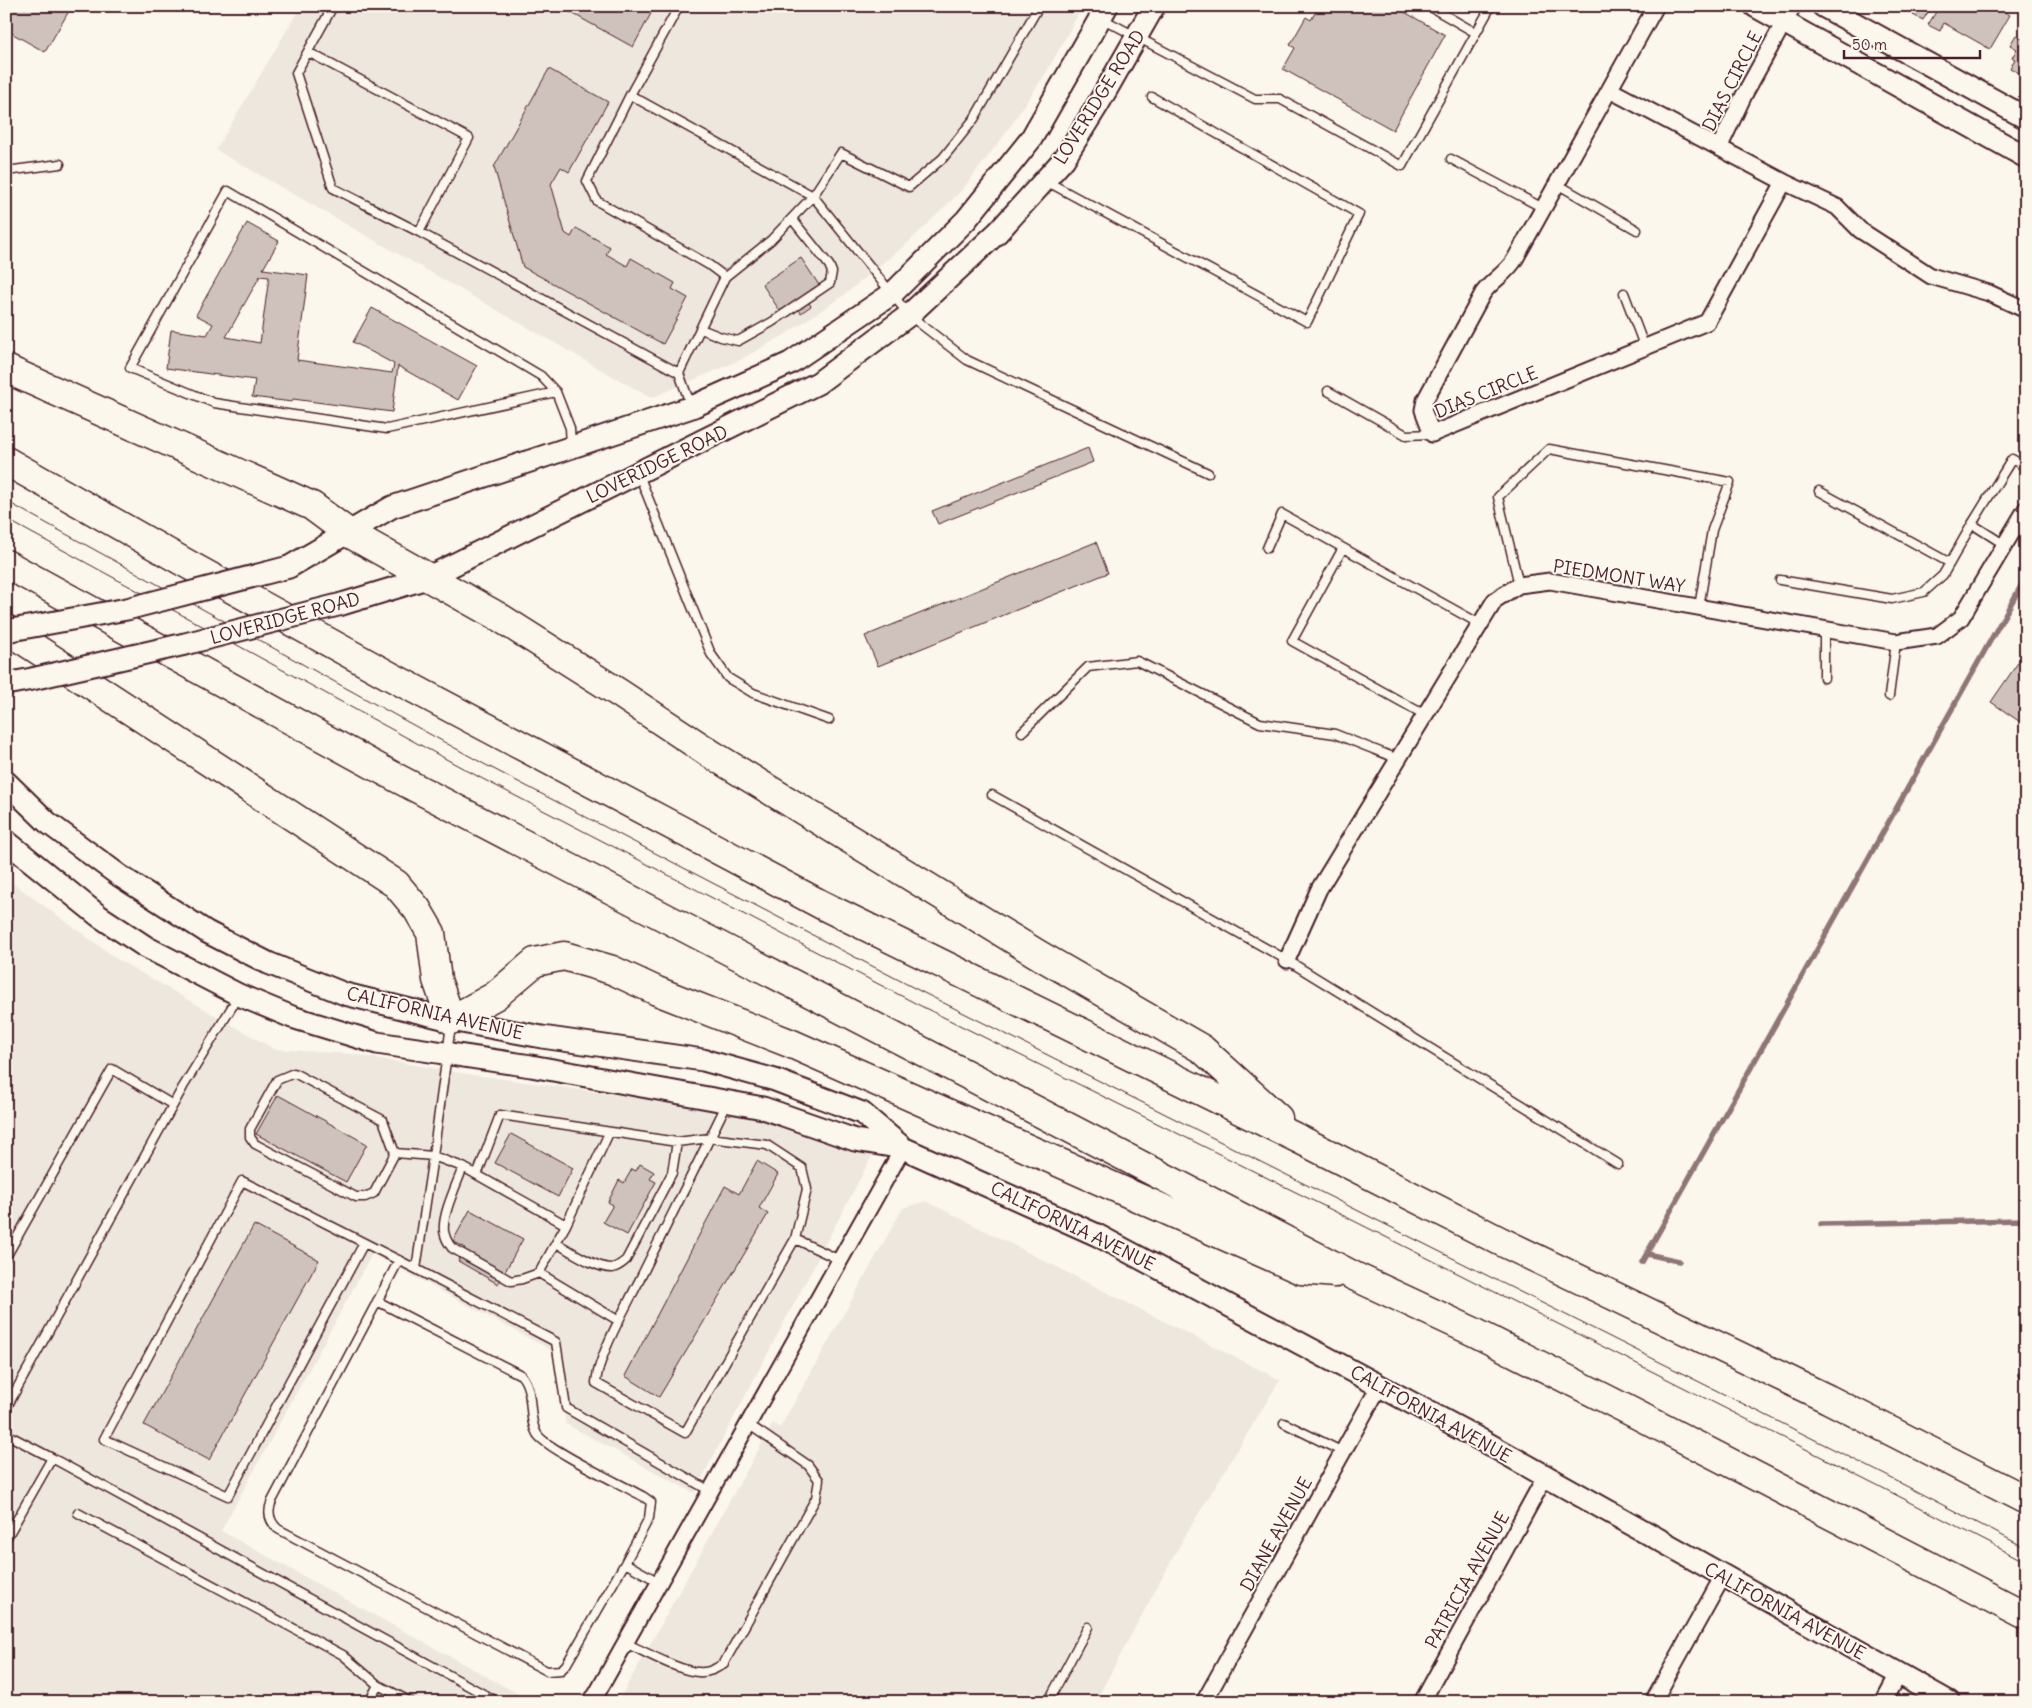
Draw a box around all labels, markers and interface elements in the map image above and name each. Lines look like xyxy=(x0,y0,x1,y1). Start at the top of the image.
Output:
street label: LOVERIDGE ROAD xyxy=(1048,25,1150,169)
street label: DIAS CIRCLE xyxy=(1697,27,1767,135)
scale bar xyxy=(1844,28,1981,60)
text: 50 m xyxy=(1852,35,1887,54)
street label: DIAS CIRCLE xyxy=(1431,361,1541,423)
street label: LOVERIDGE ROAD xyxy=(583,420,731,508)
street label: PIEDMONT WAY xyxy=(1551,554,1687,598)
street label: LOVERIDGE ROAD xyxy=(208,587,362,649)
street label: CALIFORNIA AVENUE xyxy=(344,981,526,1045)
street label: CALIFORNIA AVENUE xyxy=(987,1176,1159,1276)
street label: CALIFORNIA AVENUE xyxy=(1346,1360,1516,1468)
street label: DIANE AVENUE xyxy=(1235,1473,1317,1595)
street label: PATRICIA AVENUE xyxy=(1420,1507,1514,1653)
street label: CALIFORNIA AVENUE xyxy=(1700,1557,1870,1665)

